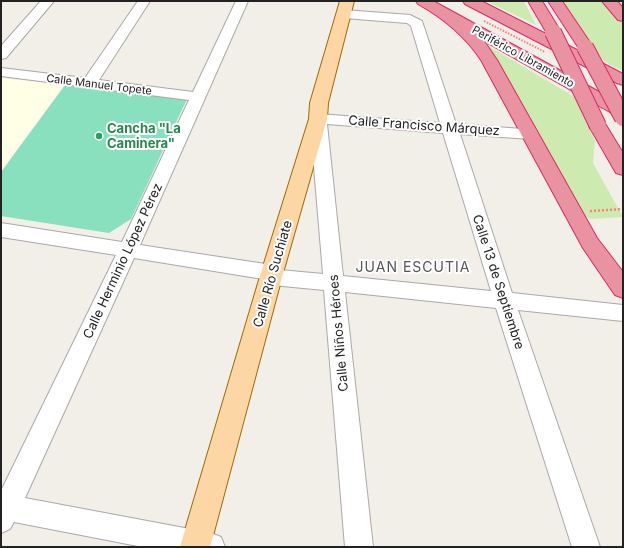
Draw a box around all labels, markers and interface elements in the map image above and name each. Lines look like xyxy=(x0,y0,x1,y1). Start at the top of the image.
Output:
street label: Periférico Libramiento xyxy=(470,23,576,91)
street label: Calle Manuel Topete xyxy=(45,72,153,98)
street label: Calle Francisco Márquez xyxy=(348,113,500,139)
place label: Cancha "La Caminera" xyxy=(107,121,181,152)
marker: Cancha "La Caminera" xyxy=(94,131,104,141)
street label: Calle Herminio López Pérez xyxy=(80,181,166,341)
street label: Calle 13 de Septiembre xyxy=(469,213,527,351)
street label: Calle Río Suchiate xyxy=(250,219,296,329)
district label: JUAN ESCUTIA xyxy=(356,260,470,276)
street label: Calle Niños Héroes xyxy=(326,274,352,392)

